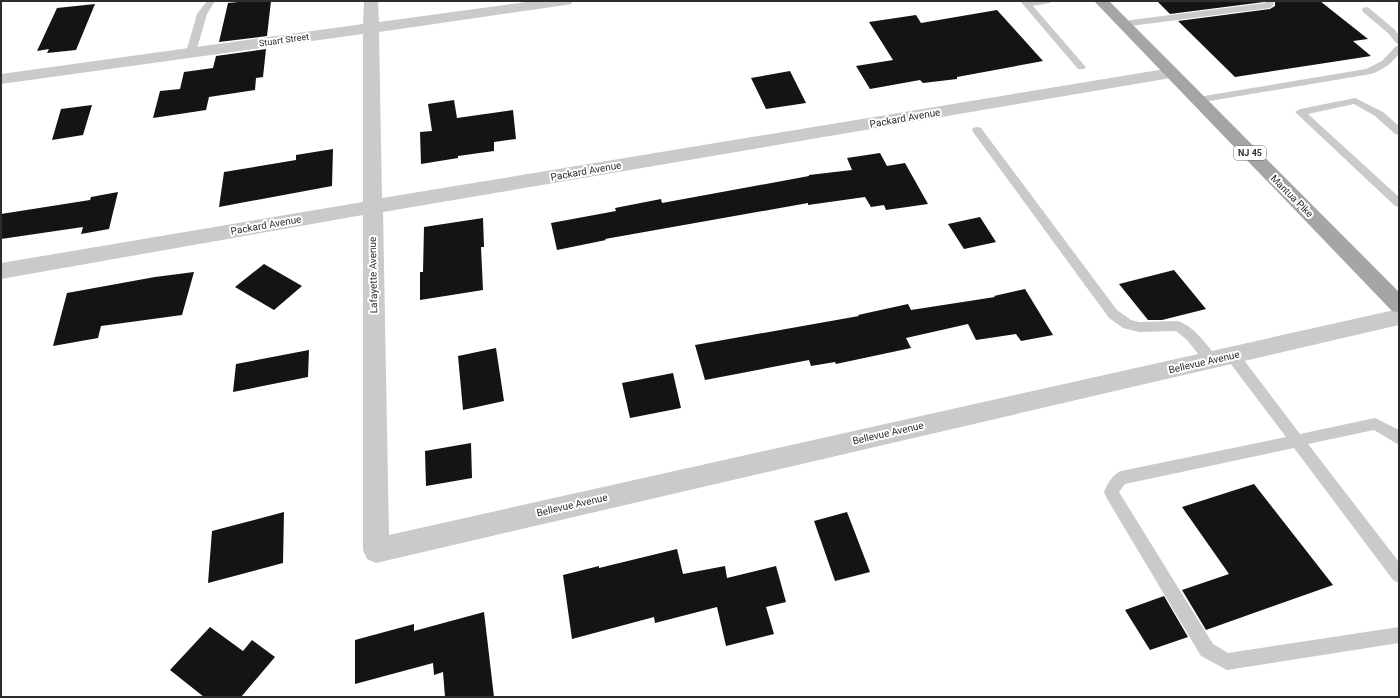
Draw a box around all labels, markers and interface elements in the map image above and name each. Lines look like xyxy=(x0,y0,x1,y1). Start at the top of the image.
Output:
street label: Stuart Street xyxy=(258,32,310,48)
street label: Packard Avenue xyxy=(869,106,941,130)
road number: NJ 45 xyxy=(1234,146,1266,160)
street label: Packard Avenue xyxy=(550,159,622,183)
street label: Mantua Pike xyxy=(1269,173,1315,219)
street label: Packard Avenue xyxy=(230,213,302,237)
street label: Lafayette Avenue xyxy=(367,237,379,313)
street label: Bellevue Avenue xyxy=(1167,348,1241,376)
street label: Bellevue Avenue xyxy=(851,419,925,447)
street label: Bellevue Avenue xyxy=(535,491,609,519)

